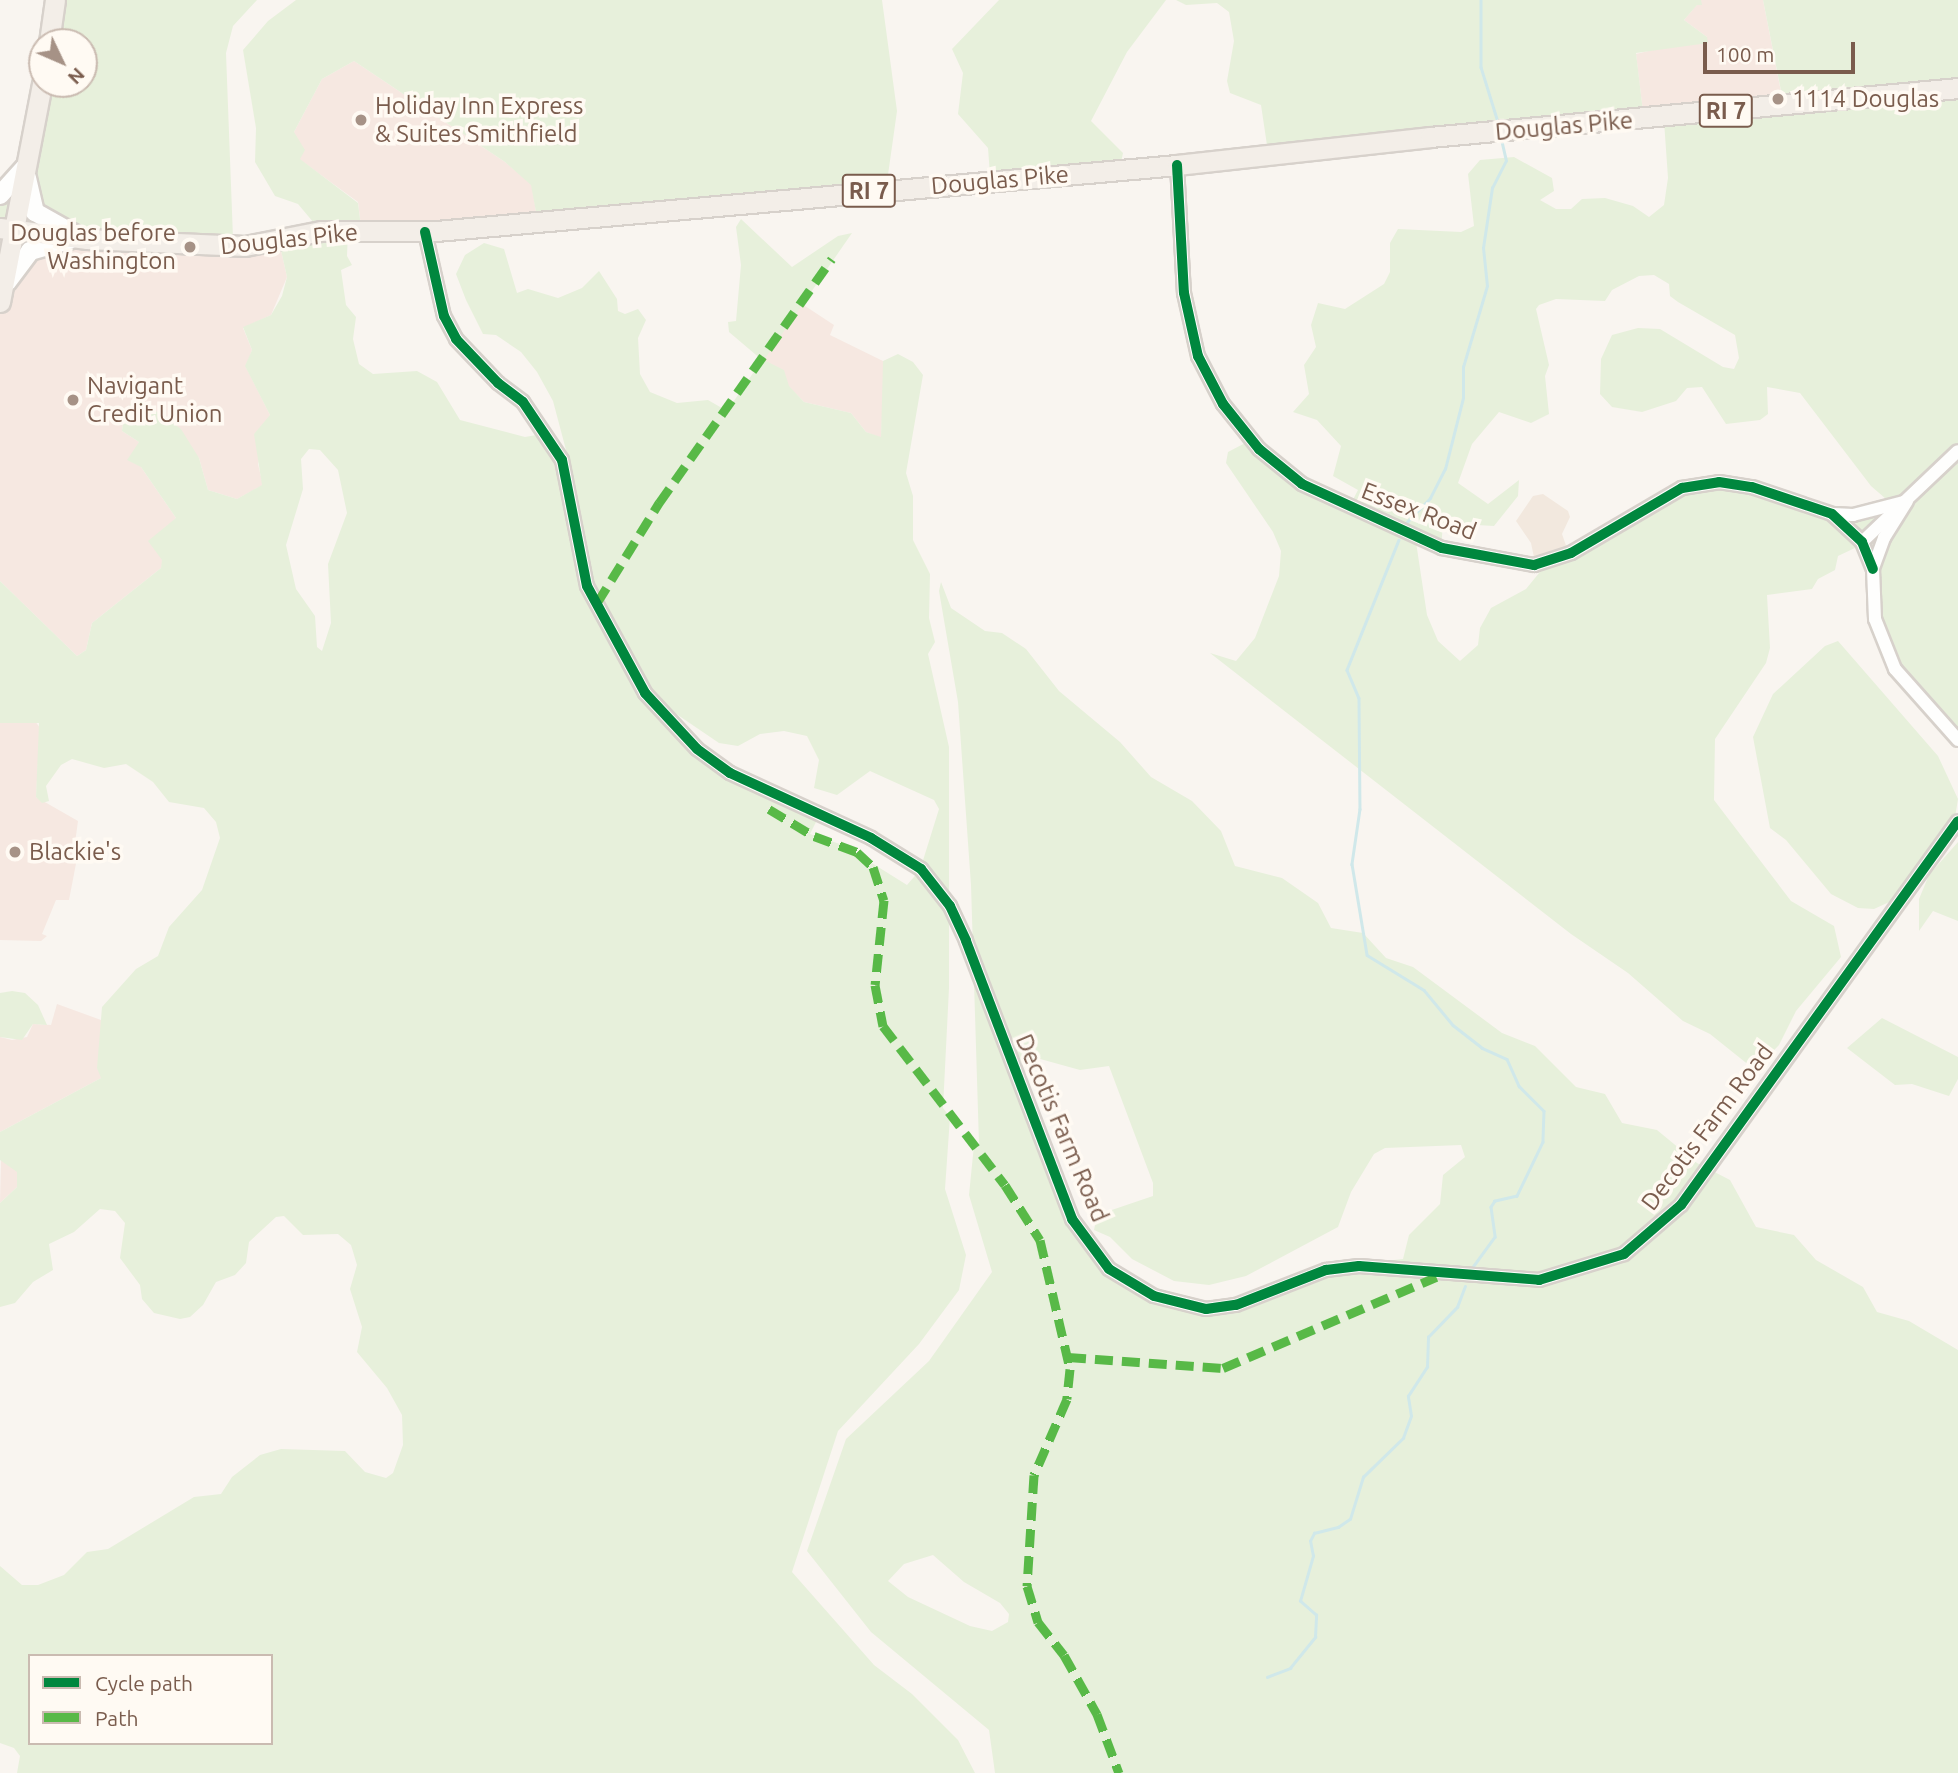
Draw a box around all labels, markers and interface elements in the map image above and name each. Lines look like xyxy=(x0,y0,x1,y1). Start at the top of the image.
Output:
north arrow xyxy=(28,28,98,98)
scale bar xyxy=(1706,28,1858,72)
text: 100 m xyxy=(1716,42,1774,66)
text: N xyxy=(64,63,90,89)
place label: 1114 Douglas xyxy=(1792,85,1939,113)
marker: 1114 Douglas xyxy=(1770,91,1786,107)
place label: Holiday Inn Express & Suites Smithfield xyxy=(375,92,583,148)
road number: RI 7 xyxy=(1698,92,1754,130)
street label: Douglas Pike xyxy=(1494,106,1634,146)
marker: Holiday Inn Express & Suites Smithfield xyxy=(353,112,369,128)
street label: Douglas Pike xyxy=(930,160,1070,200)
road number: RI 7 xyxy=(841,172,897,210)
street label: Douglas Pike xyxy=(219,217,359,261)
place label: Douglas before Washington xyxy=(10,219,176,275)
marker: Douglas before Washington xyxy=(182,239,198,255)
place label: Navigant Credit Union xyxy=(87,372,223,428)
marker: Navigant Credit Union xyxy=(65,392,81,408)
street label: Essex Road xyxy=(1358,476,1480,546)
place label: Blackie's xyxy=(29,838,121,866)
marker: Blackie's xyxy=(7,844,23,860)
street label: Decotis Farm Road xyxy=(1009,1030,1115,1226)
street label: Decotis Farm Road xyxy=(1635,1038,1779,1216)
legend xyxy=(28,1654,273,1745)
text: Cycle path xyxy=(95,1671,193,1695)
text: Path xyxy=(95,1706,138,1730)

